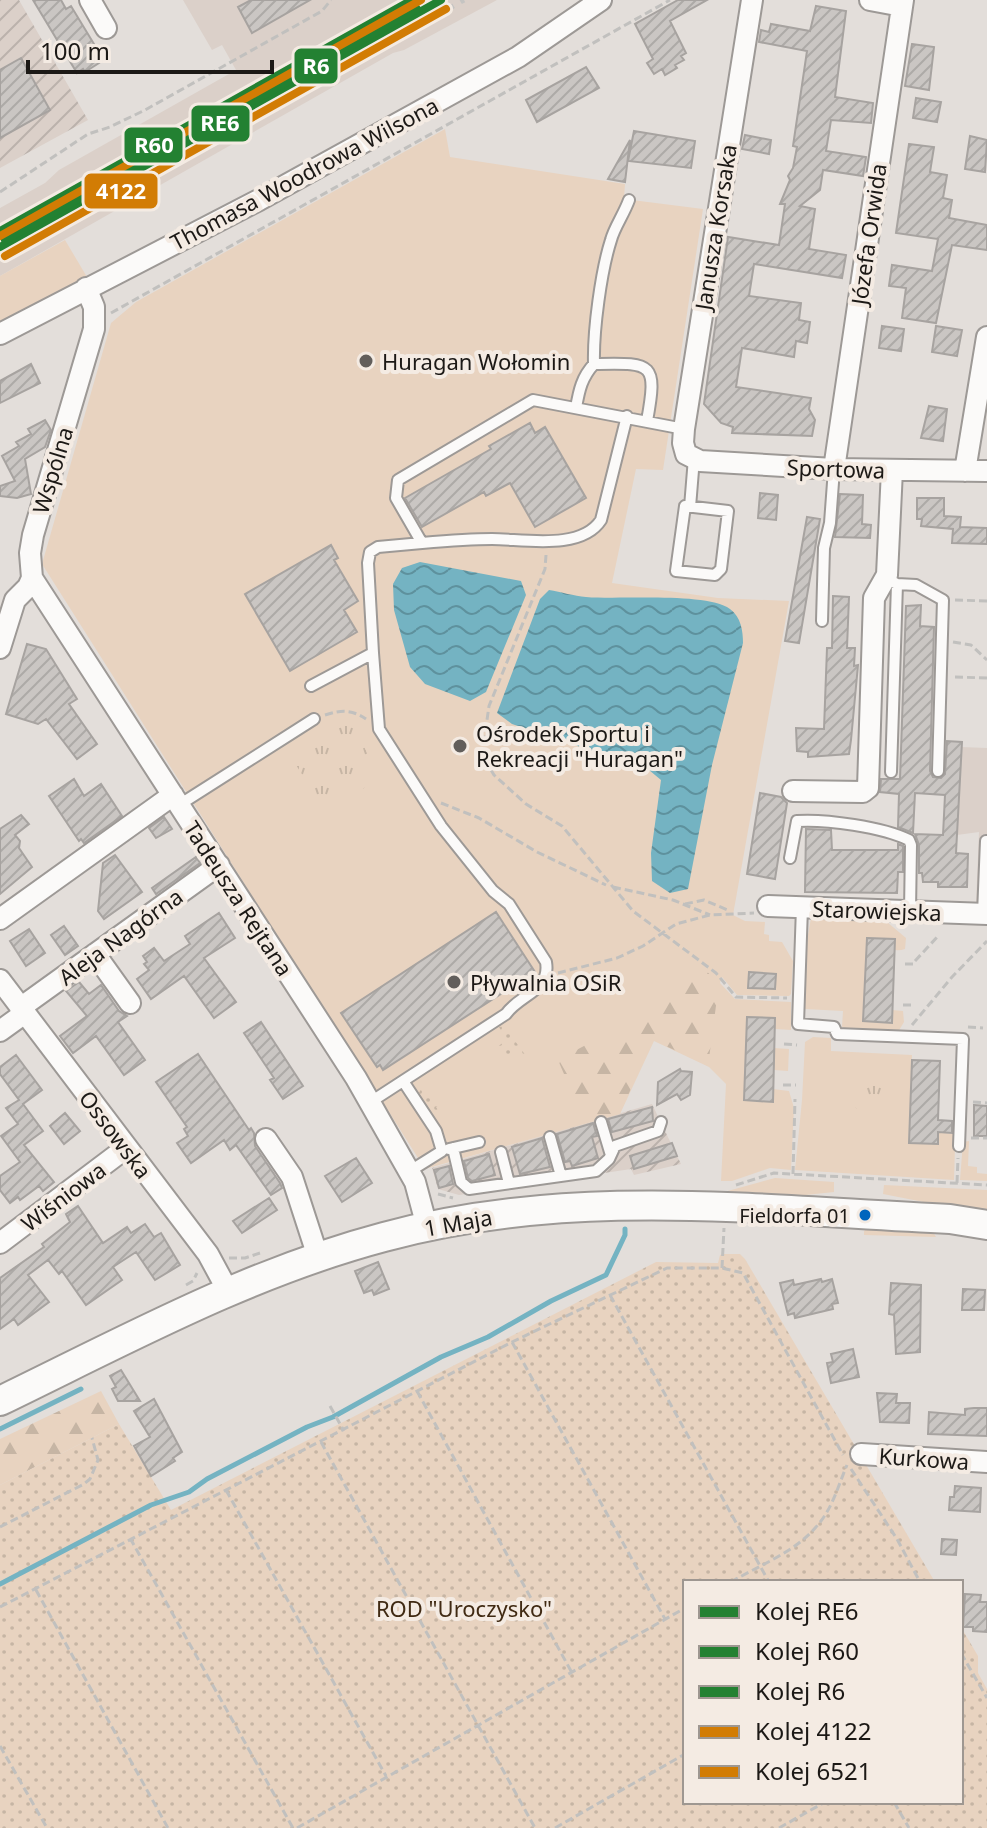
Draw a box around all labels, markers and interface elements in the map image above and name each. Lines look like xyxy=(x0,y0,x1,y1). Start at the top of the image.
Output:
scale bar xyxy=(28,24,272,74)
text: 100 m xyxy=(40,34,110,67)
line badge: R6 xyxy=(293,47,339,85)
text: R6 xyxy=(302,50,330,80)
street label: Thomasa Woodrowa Wilsona xyxy=(165,90,443,256)
line badge: RE6 xyxy=(190,104,251,143)
text: RE6 xyxy=(200,107,240,137)
line badge: R60 xyxy=(123,126,184,164)
text: R60 xyxy=(134,129,174,159)
street label: Janusza Korsaka xyxy=(687,142,743,314)
street label: Józefa Orwida xyxy=(843,161,893,309)
line badge: 4122 xyxy=(83,172,159,210)
text: 4122 xyxy=(96,175,146,205)
place label: Huragan Wołomin xyxy=(382,346,570,376)
marker: Huragan Wołomin xyxy=(357,352,375,370)
street label: Wspólna xyxy=(25,423,79,517)
street label: Sportowa xyxy=(786,451,886,485)
place label: Ośrodek Sportu i Rekreacji "Huragan" xyxy=(476,718,683,773)
marker: Ośrodek Sportu i Rekreacji "Huragan" xyxy=(451,737,469,755)
street label: Tadeusza Rejtana xyxy=(178,815,300,981)
street label: Aleja Nagórna xyxy=(52,881,188,991)
street label: Starowiejska xyxy=(812,893,942,927)
place label: Pływalnia OSiR xyxy=(470,967,622,997)
marker: Pływalnia OSiR xyxy=(445,973,463,991)
street label: Ossowska xyxy=(73,1084,159,1184)
street label: Wiśniowa xyxy=(15,1154,111,1238)
street label: 1 Maja xyxy=(422,1201,494,1243)
place label: Fieldorfa 01 xyxy=(739,1202,850,1229)
marker: Fieldorfa 01 xyxy=(857,1207,873,1223)
street label: Kurkowa xyxy=(878,1440,970,1476)
legend xyxy=(683,1580,963,1804)
park label: ROD "Uroczysko" xyxy=(376,1593,552,1623)
text: Kolej RE6 xyxy=(755,1594,859,1627)
text: Kolej R60 xyxy=(755,1634,859,1667)
text: Kolej R6 xyxy=(755,1674,845,1707)
text: Kolej 4122 xyxy=(755,1714,871,1747)
text: Kolej 6521 xyxy=(755,1754,871,1787)

